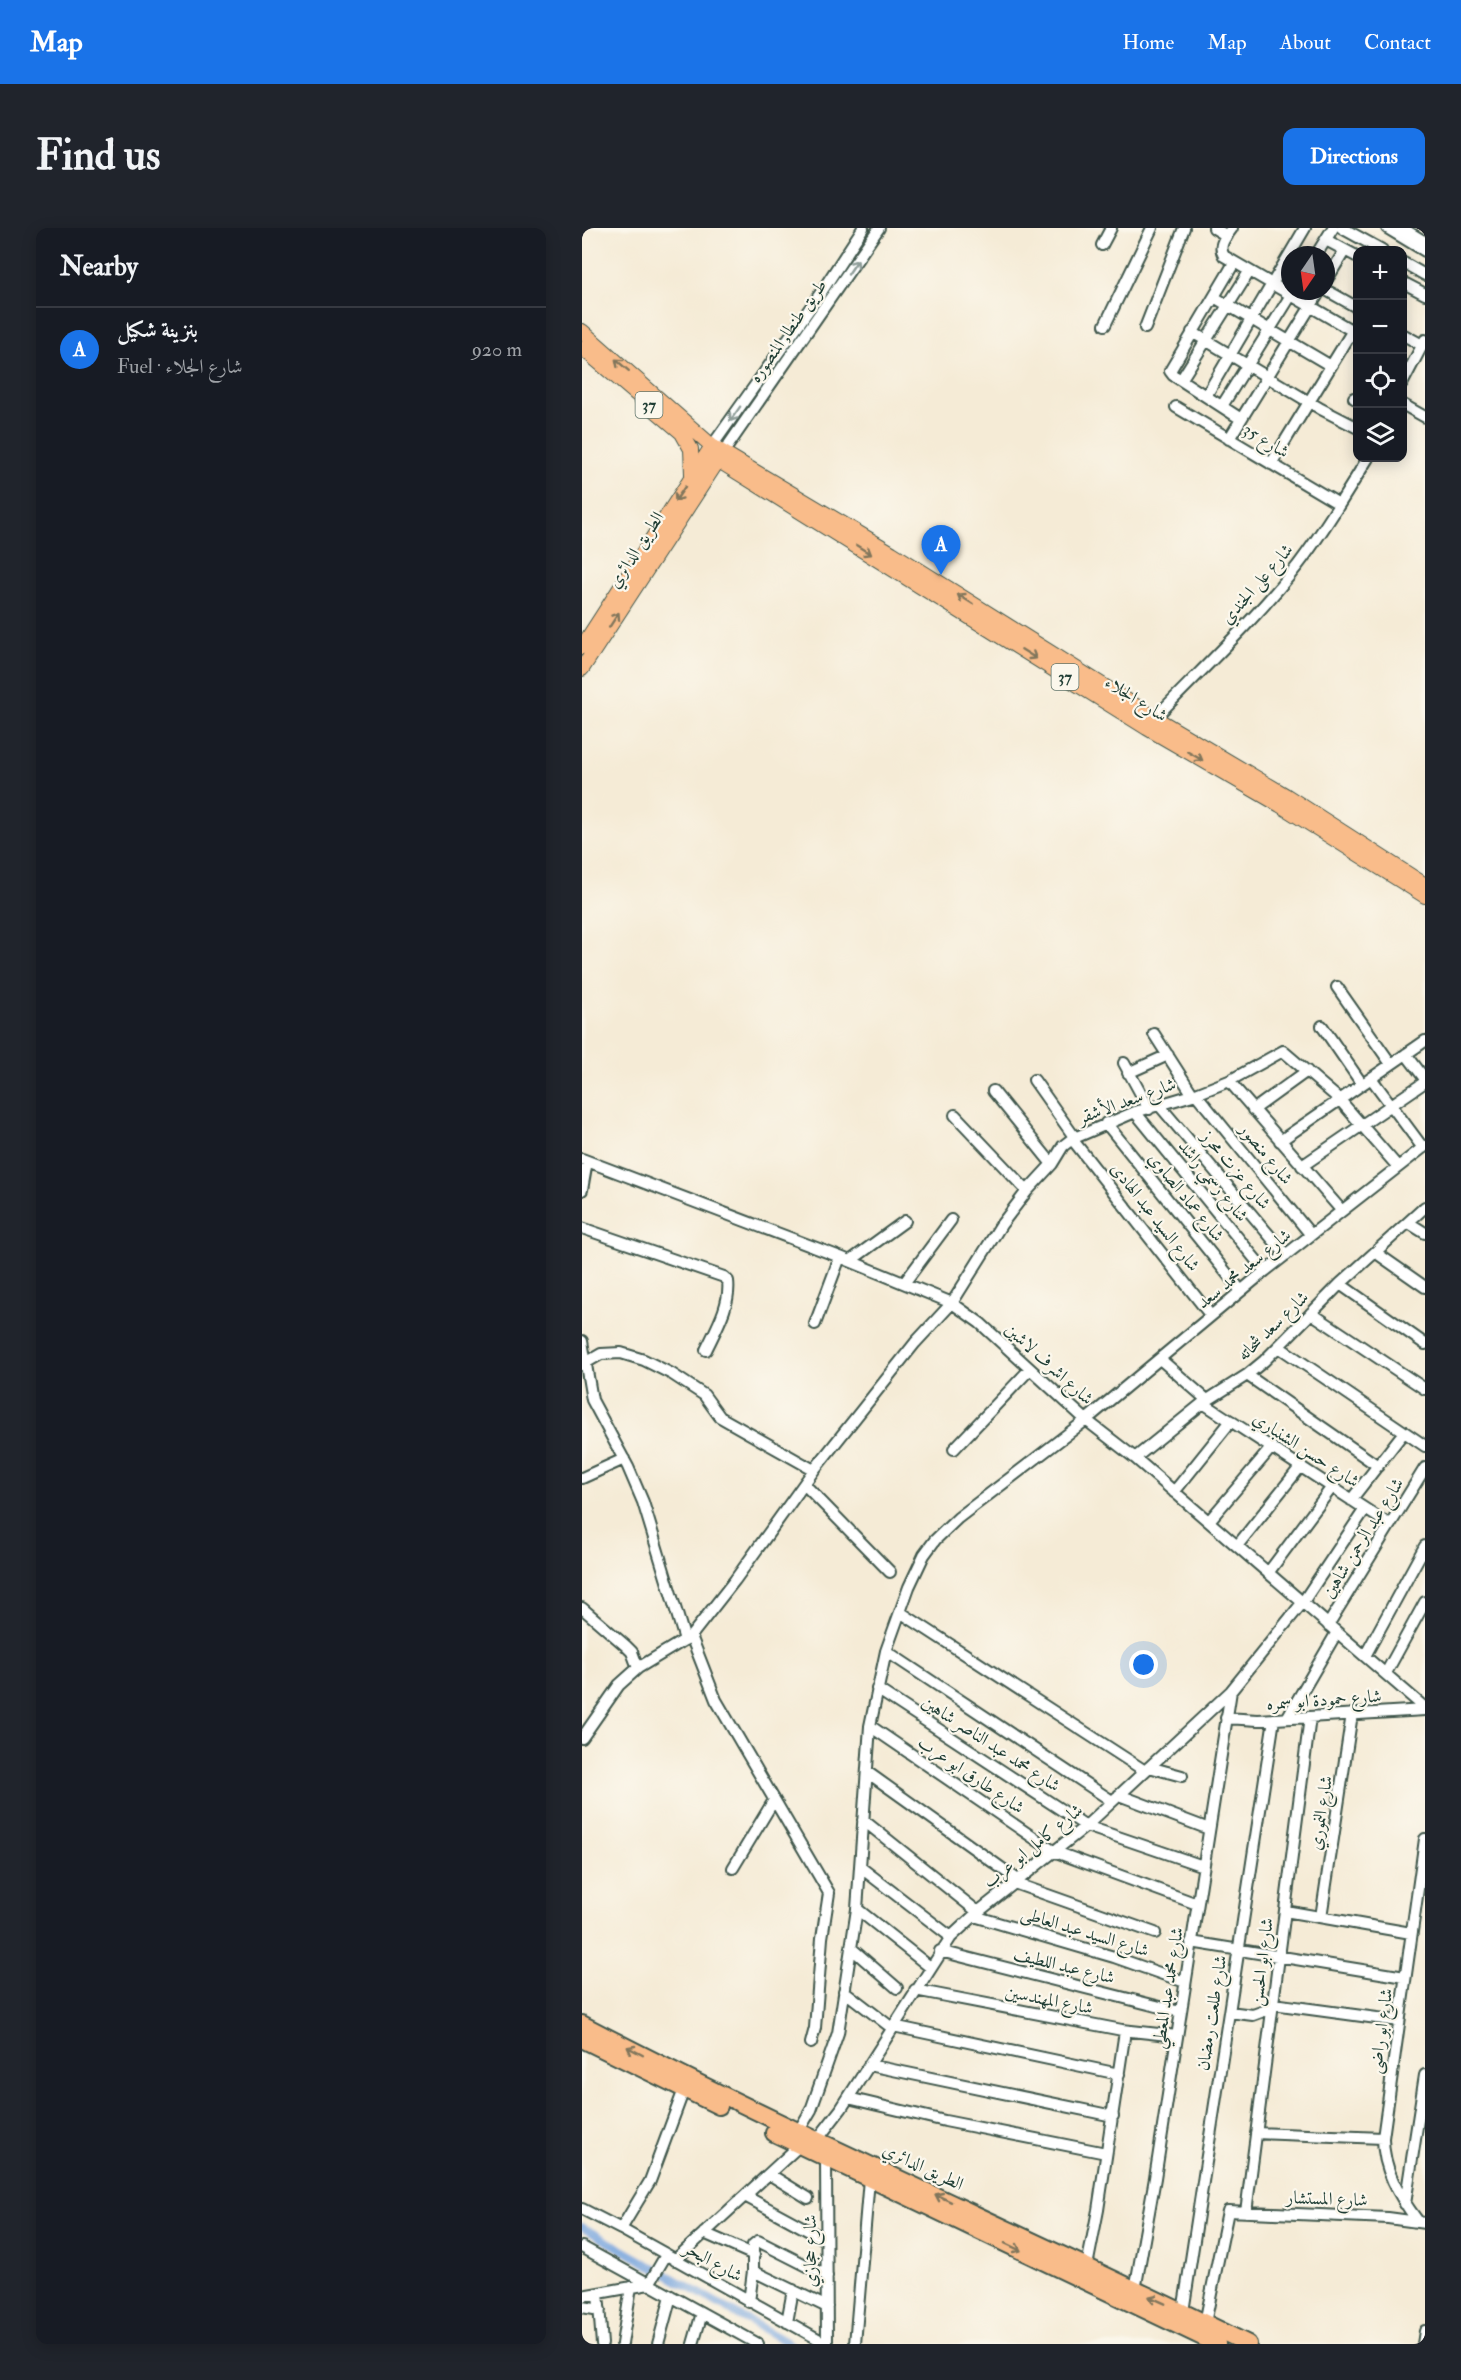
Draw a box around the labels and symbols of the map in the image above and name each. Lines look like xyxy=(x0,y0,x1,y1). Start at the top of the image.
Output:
north arrow xyxy=(1281,246,1335,300)
one-way arrow xyxy=(847,259,859,275)
street label: طريق طنطا, المنصوره xyxy=(744,275,832,387)
one-way arrow xyxy=(615,358,630,372)
road number: 37 xyxy=(636,392,662,418)
one-way arrow xyxy=(729,406,741,422)
street label: شارع 35 xyxy=(1237,418,1293,466)
one-way arrow xyxy=(673,485,685,502)
street label: الطريق الدائري xyxy=(603,507,672,594)
pin: A xyxy=(922,526,960,575)
street label: شارع على الجندي xyxy=(1216,539,1301,631)
one-way arrow xyxy=(855,545,872,557)
one-way arrow xyxy=(957,593,974,605)
one-way arrow xyxy=(608,612,620,629)
one-way arrow xyxy=(1020,648,1037,660)
road number: 37 xyxy=(1052,664,1078,690)
street label: شارع الجلاء xyxy=(1099,671,1172,730)
one-way arrow xyxy=(1186,750,1203,762)
street label: شارع سعد الأشقر xyxy=(1072,1071,1180,1133)
street label: شارع منصور xyxy=(1231,1117,1298,1191)
street label: شارع عزت محرز xyxy=(1192,1124,1276,1216)
street label: شارع رسمي راشد xyxy=(1169,1135,1253,1230)
street label: شارع عماد الصاوي xyxy=(1140,1147,1229,1248)
street label: شارع السيد عبد الهادى xyxy=(1103,1158,1205,1278)
street label: شارع سعد محمد سعد xyxy=(1192,1224,1298,1316)
street label: شارع سعد شحاته xyxy=(1232,1286,1316,1368)
street label: شارع اشرف لاشين xyxy=(998,1318,1098,1412)
street label: شارع حسن الشنباري xyxy=(1247,1407,1364,1496)
street label: شارع عبد الرحمن شاهين xyxy=(1317,1474,1412,1604)
your location xyxy=(1129,1650,1158,1679)
street label: شارع حمودة ابو سمره xyxy=(1266,1684,1383,1718)
street label: شارع محمد عبد الناصر شاهين xyxy=(916,1691,1065,1800)
street label: شارع طارق ابو عرب xyxy=(912,1731,1029,1822)
street label: شارع النموري xyxy=(1304,1774,1341,1852)
street label: شارع كامل ابو عرب xyxy=(978,1799,1090,1896)
street label: شارع السيد عبد العاطى xyxy=(1017,1902,1152,1965)
street label: شارع ابو الحسن xyxy=(1245,1916,1282,2008)
street label: شارع محمد عبد المعطي xyxy=(1147,1925,1194,2051)
street label: شارع عبد اللطيف xyxy=(1010,1942,1117,1993)
street label: شارع طلعت رمضان xyxy=(1192,1954,1235,2073)
street label: شارع المهندسين xyxy=(1002,1980,1095,2023)
street label: شارع ابو راضى xyxy=(1364,1987,1401,2076)
one-way arrow xyxy=(626,2045,644,2057)
street label: الطريق الدائري xyxy=(877,2138,967,2199)
street label: شارع المستشار xyxy=(1284,2186,1368,2215)
one-way arrow xyxy=(935,2192,953,2204)
street label: شارع حجازي xyxy=(799,2215,825,2287)
street label: شارع البحر xyxy=(676,2236,746,2290)
one-way arrow xyxy=(1003,2241,1021,2253)
one-way arrow xyxy=(1149,2294,1167,2306)

